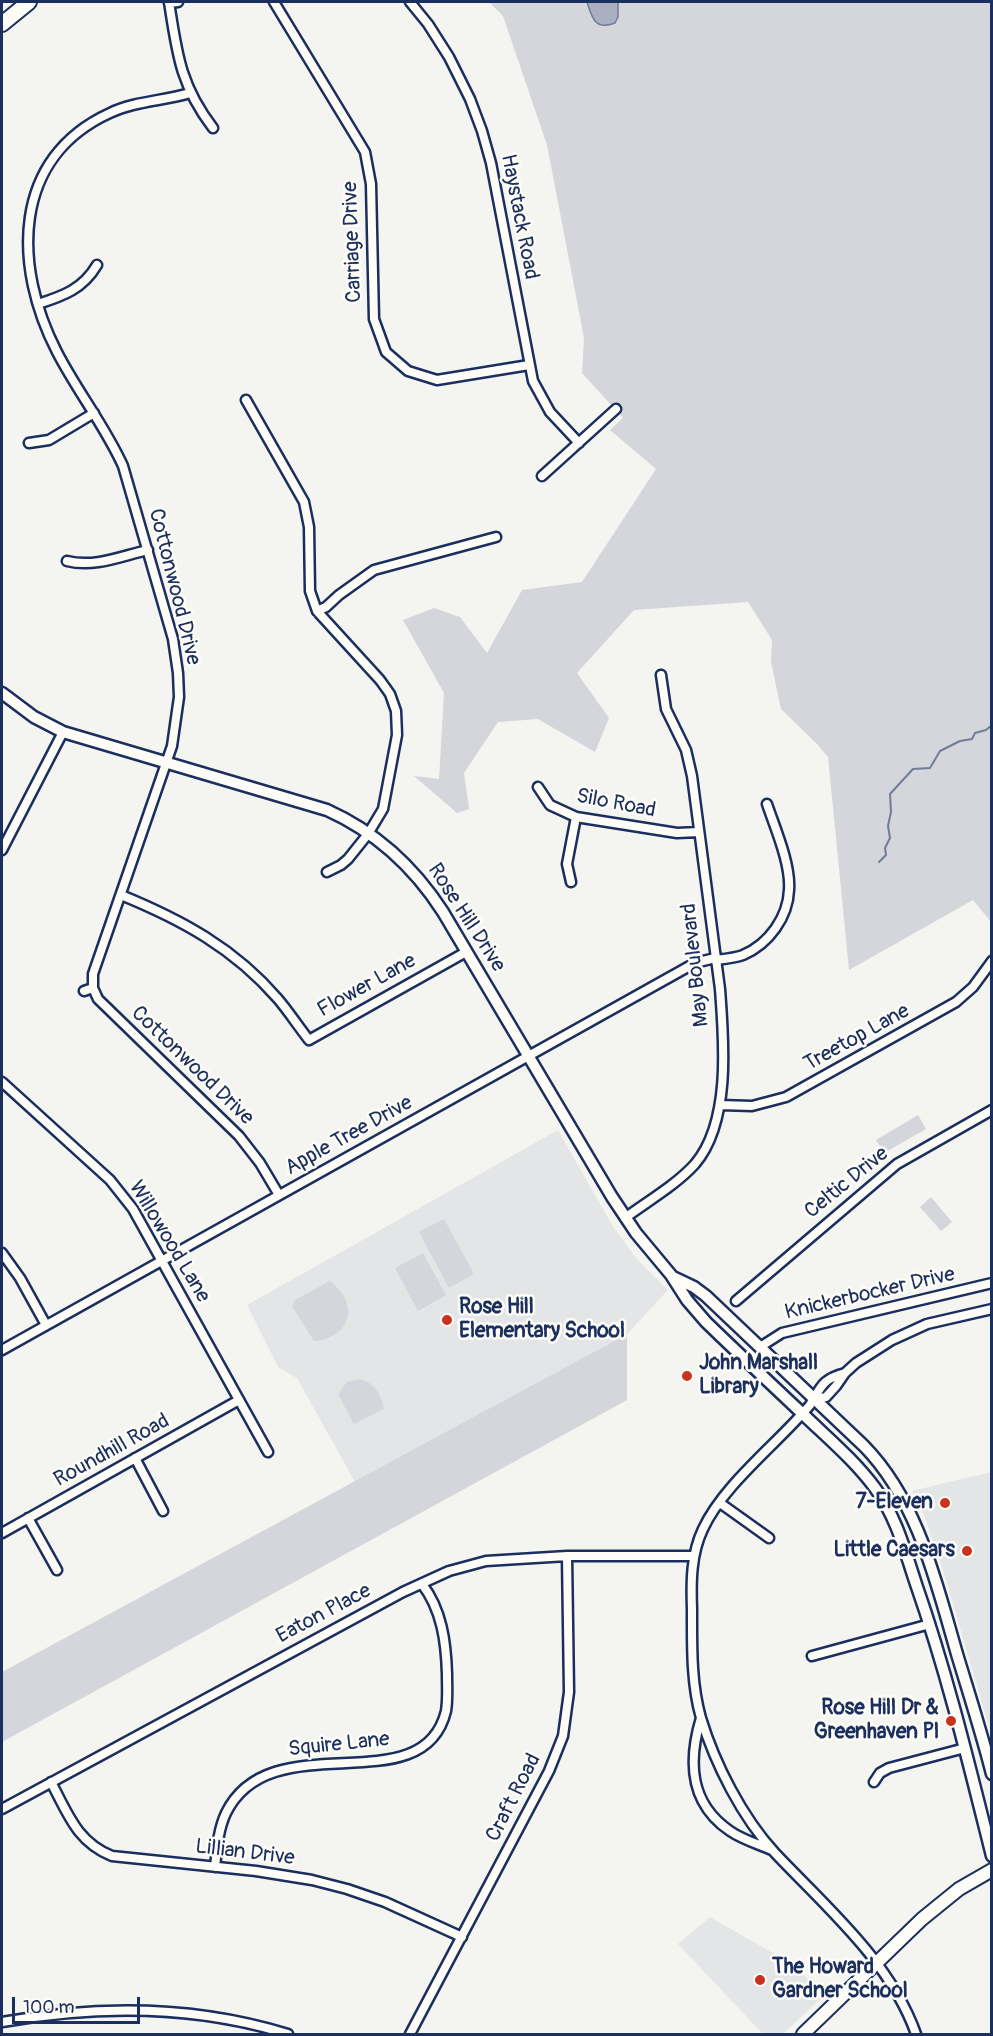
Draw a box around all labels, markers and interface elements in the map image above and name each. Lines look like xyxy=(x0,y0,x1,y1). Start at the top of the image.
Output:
street label: Haystack Road xyxy=(495,152,543,282)
street label: Carriage Drive xyxy=(338,181,368,303)
street label: Cottonwood Drive xyxy=(142,506,206,668)
street label: Silo Road xyxy=(574,784,658,824)
street label: Rose Hill Drive xyxy=(422,859,510,977)
street label: May Boulevard xyxy=(677,902,715,1028)
street label: Flower Lane xyxy=(313,949,421,1023)
street label: Treetop Lane xyxy=(800,999,914,1077)
street label: Cottonwood Drive xyxy=(126,1001,258,1131)
street label: Apple Tree Drive xyxy=(281,1091,417,1181)
street label: Celtic Drive xyxy=(800,1142,894,1224)
street label: Willowood Lane xyxy=(123,1177,215,1307)
street label: Knickerbocker Drive xyxy=(782,1262,958,1326)
place label: Rose Hill Elementary School xyxy=(459,1295,625,1345)
marker: Rose Hill Elementary School xyxy=(440,1313,454,1327)
place label: John Marshall Library xyxy=(699,1351,818,1401)
marker: John Marshall Library xyxy=(680,1369,694,1383)
street label: Roundhill Road xyxy=(50,1409,174,1493)
place label: 7-Eleven xyxy=(855,1490,933,1516)
marker: 7-Eleven xyxy=(938,1496,952,1510)
place label: Little Caesars xyxy=(833,1538,955,1564)
marker: Little Caesars xyxy=(960,1544,974,1558)
street label: Eaton Place xyxy=(272,1579,376,1649)
place label: Rose Hill Dr & Greenhaven Pl xyxy=(814,1696,939,1746)
marker: Rose Hill Dr & Greenhaven Pl xyxy=(944,1714,958,1728)
street label: Squire Lane xyxy=(287,1727,391,1763)
street label: Craft Road xyxy=(481,1750,547,1846)
street label: Lillian Drive xyxy=(194,1834,296,1872)
place label: The Howard Gardner School xyxy=(772,1955,908,2005)
marker: The Howard Gardner School xyxy=(753,1973,767,1987)
scale bar xyxy=(15,1985,142,2023)
text: 100 m xyxy=(23,1996,75,2019)

